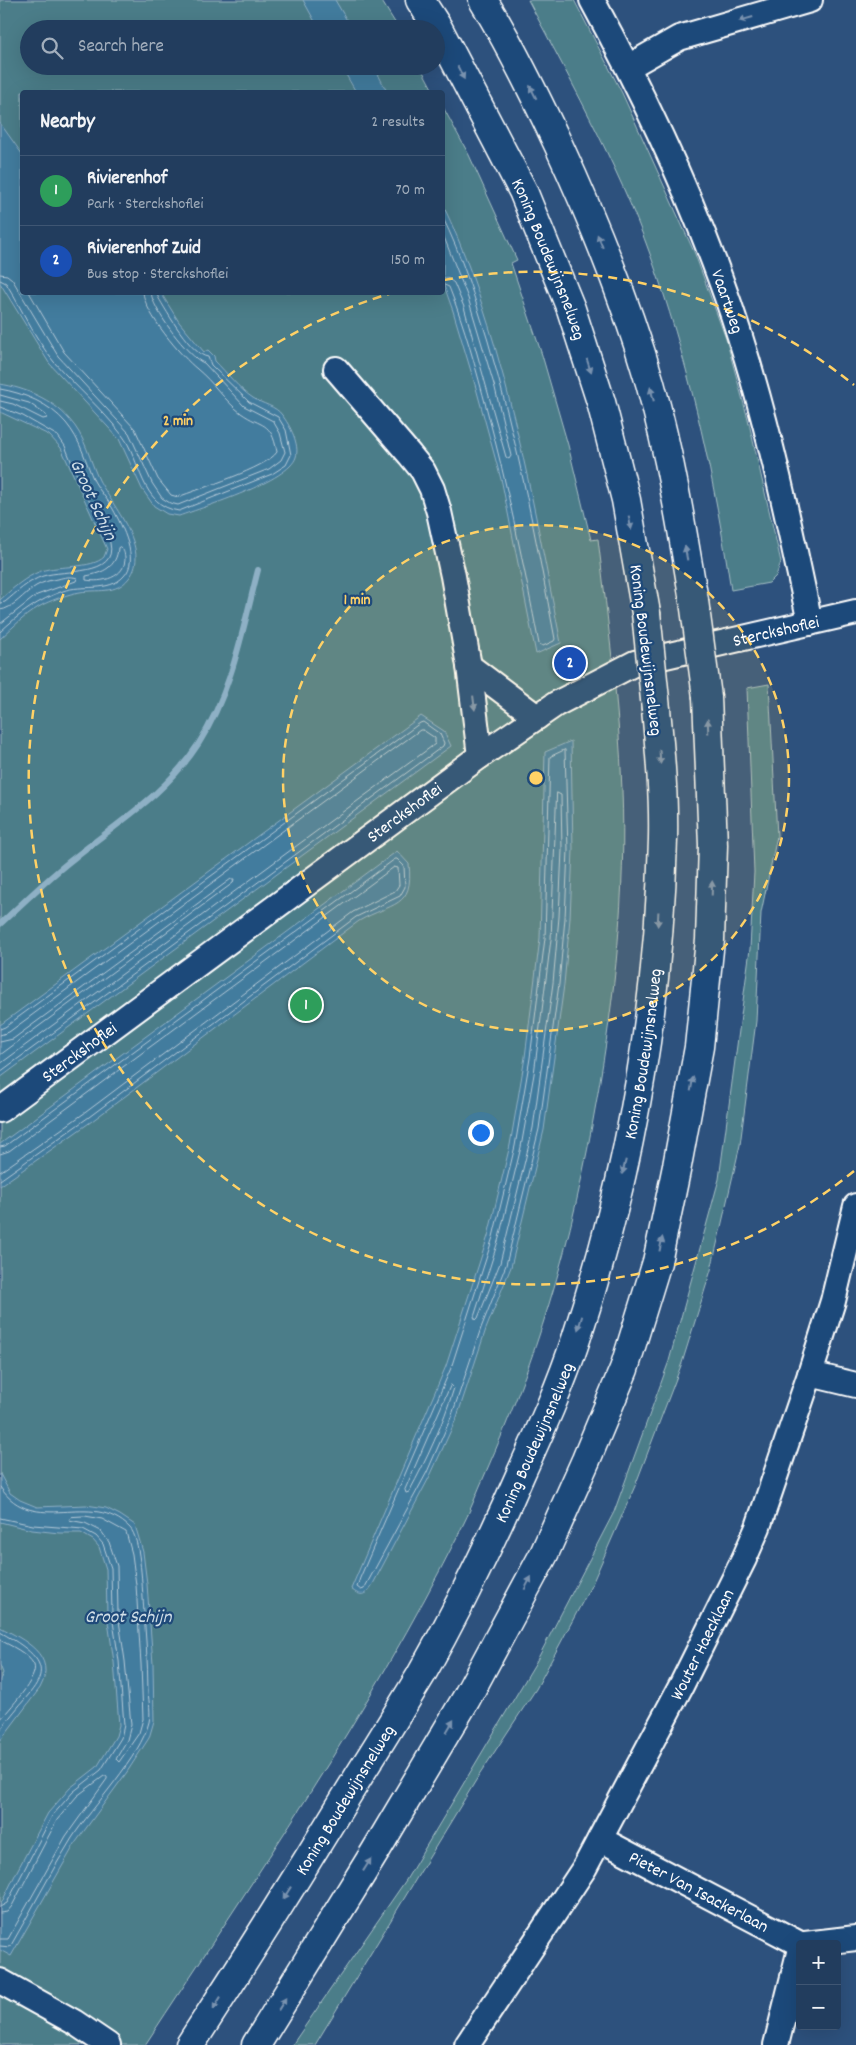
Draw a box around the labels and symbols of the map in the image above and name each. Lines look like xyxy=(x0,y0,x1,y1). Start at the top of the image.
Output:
one-way arrow xyxy=(739,15,754,23)
one-way arrow xyxy=(457,65,465,80)
one-way arrow xyxy=(529,85,537,100)
street label: Koning Boudewijnsnelweg xyxy=(504,175,590,344)
one-way arrow xyxy=(595,234,603,248)
street label: Vaartweg xyxy=(703,267,748,337)
one-way arrow xyxy=(586,358,593,373)
one-way arrow xyxy=(648,387,656,402)
text: 2 min xyxy=(163,411,193,433)
water label: Groot Schijn xyxy=(61,455,123,547)
one-way arrow xyxy=(626,515,634,531)
one-way arrow xyxy=(682,545,690,561)
street label: Koning Boudewijnsnelweg xyxy=(622,563,667,737)
text: 1 min xyxy=(344,590,370,612)
street label: Sterckshoflei xyxy=(731,611,822,655)
pin: 2 xyxy=(554,644,586,682)
one-way arrow xyxy=(470,695,478,711)
one-way arrow xyxy=(704,717,712,733)
one-way arrow xyxy=(656,749,664,765)
centre of rings xyxy=(527,769,545,787)
street label: Sterckshoflei xyxy=(363,778,448,850)
one-way arrow xyxy=(708,880,716,896)
one-way arrow xyxy=(653,912,661,928)
street label: Koning Boudewijnsnelweg xyxy=(619,967,670,1142)
pin: 1 xyxy=(290,986,322,1024)
street label: Sterckshoflei xyxy=(38,1018,123,1090)
one-way arrow xyxy=(689,1076,697,1092)
your location xyxy=(468,1120,494,1146)
one-way arrow xyxy=(619,1159,627,1174)
one-way arrow xyxy=(657,1236,665,1251)
one-way arrow xyxy=(576,1316,584,1331)
street label: Koning Boudewijnsnelweg xyxy=(490,1359,582,1528)
one-way arrow xyxy=(524,1576,532,1590)
street label: Wouter Haecklaan xyxy=(666,1586,742,1705)
water label: Groot Schijn xyxy=(85,1605,173,1632)
one-way arrow xyxy=(445,1719,454,1732)
street label: Koning Boudewijnsnelweg xyxy=(291,1721,403,1881)
street label: Pieter Van Isackerlaan xyxy=(624,1846,772,1940)
one-way arrow xyxy=(362,1859,372,1872)
one-way arrow xyxy=(282,1886,292,1899)
one-way arrow xyxy=(212,1996,222,2009)
one-way arrow xyxy=(277,1997,286,2010)

